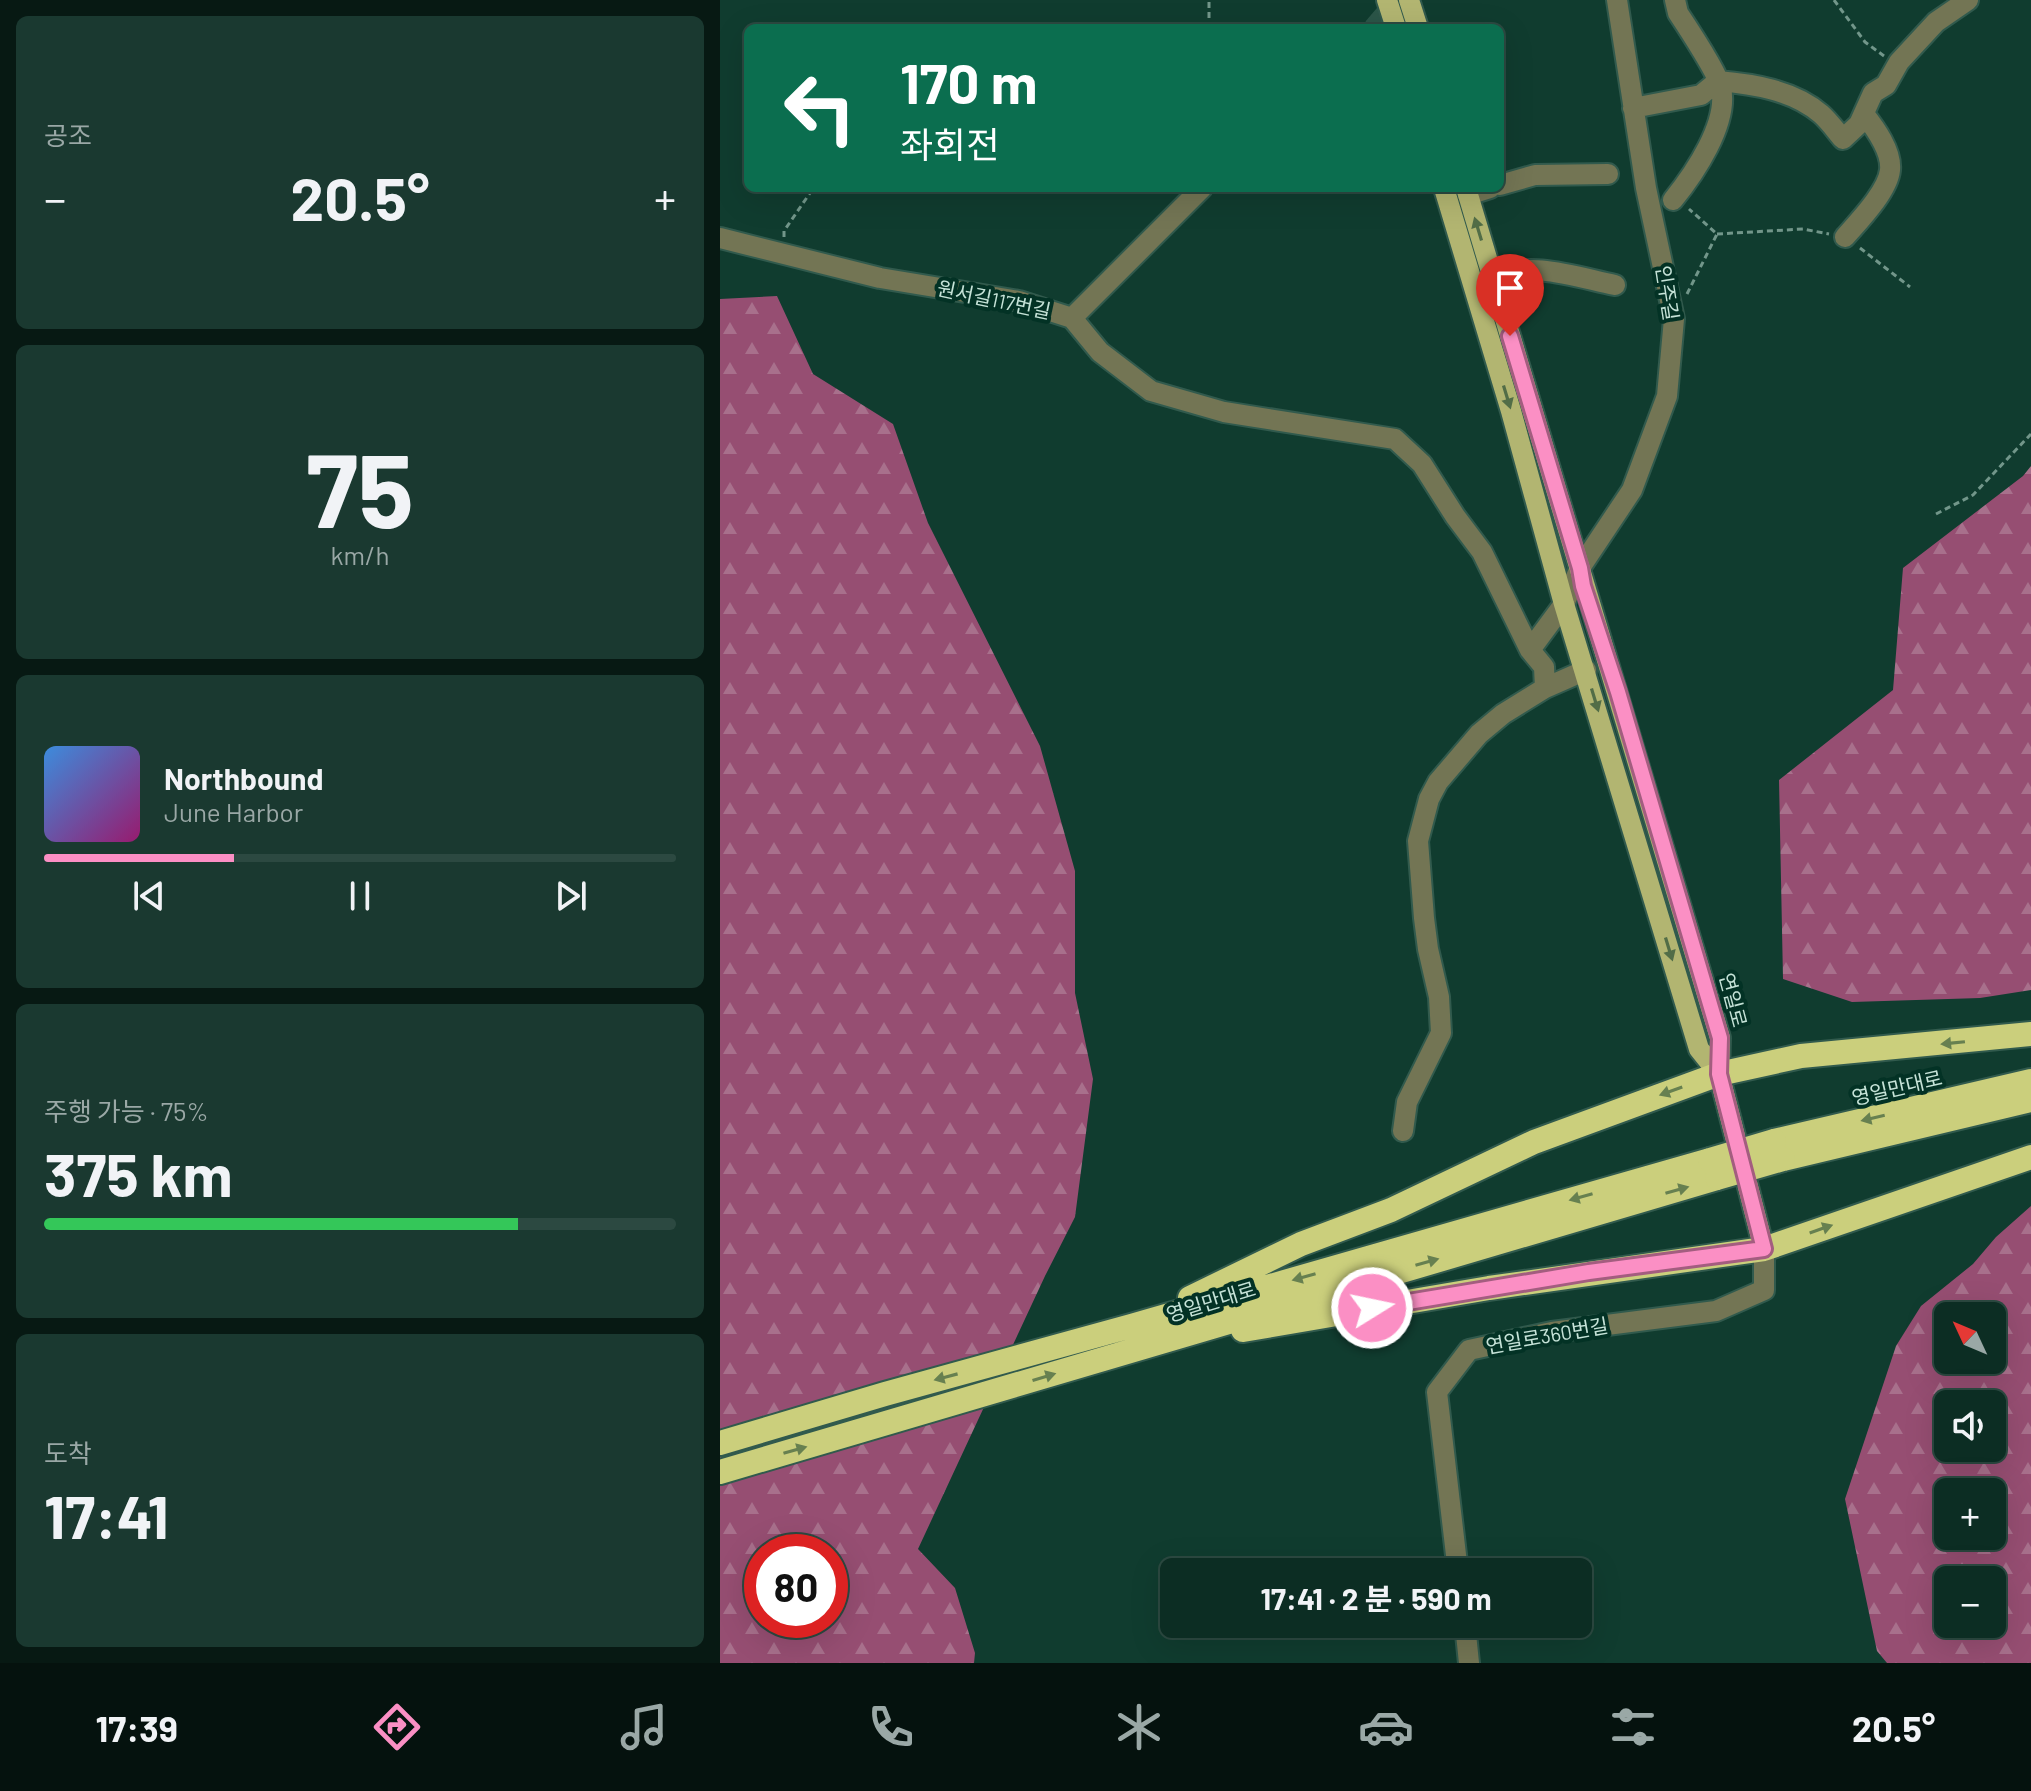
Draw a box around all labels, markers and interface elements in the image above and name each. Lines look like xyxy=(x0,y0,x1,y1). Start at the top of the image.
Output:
text: 170 m xyxy=(900,48,1037,115)
icon: left xyxy=(768,56,872,160)
text: 공조 xyxy=(44,119,92,150)
text: 좌회전 xyxy=(900,122,999,165)
text: 20.5° xyxy=(291,161,429,233)
text: − xyxy=(44,171,66,224)
text: + xyxy=(654,171,676,224)
one-way arrow xyxy=(1471,216,1484,240)
pin xyxy=(1476,254,1544,336)
street label: 인주길 xyxy=(1652,264,1684,322)
icon: arrive xyxy=(1488,266,1532,310)
street label: 원서길117번길 xyxy=(935,275,1053,323)
one-way arrow xyxy=(1501,385,1514,409)
text: 75 xyxy=(306,424,414,549)
text: km/h xyxy=(331,539,389,570)
one-way arrow xyxy=(1589,689,1602,713)
text: Northbound xyxy=(164,760,323,796)
text: June Harbor xyxy=(164,796,303,827)
icon: previous xyxy=(127,874,171,918)
icon: pause xyxy=(338,874,382,918)
icon: next xyxy=(549,874,593,918)
one-way arrow xyxy=(1663,938,1676,962)
street label: 연일로 xyxy=(1715,970,1753,1030)
one-way arrow xyxy=(1941,1036,1966,1049)
street label: 영일만대로 xyxy=(1849,1065,1944,1109)
one-way arrow xyxy=(1659,1085,1683,1098)
text: 주행 가능 · 75% xyxy=(44,1095,208,1126)
one-way arrow xyxy=(1861,1112,1886,1125)
text: 375 km xyxy=(44,1137,233,1209)
one-way arrow xyxy=(1666,1183,1690,1196)
one-way arrow xyxy=(1569,1191,1593,1204)
one-way arrow xyxy=(1809,1223,1833,1235)
one-way arrow xyxy=(1416,1255,1440,1268)
position arrow xyxy=(1330,1266,1414,1350)
one-way arrow xyxy=(1292,1271,1317,1283)
street label: 영일만대로 xyxy=(1163,1276,1258,1326)
north arrow xyxy=(1934,1302,2006,1374)
map controls xyxy=(1934,1302,2006,1638)
street label: 연일로360번길 xyxy=(1484,1312,1610,1358)
one-way arrow xyxy=(1033,1370,1057,1383)
one-way arrow xyxy=(934,1371,958,1384)
button: sound xyxy=(1934,1390,2006,1462)
text: 도착 xyxy=(44,1437,92,1468)
one-way arrow xyxy=(782,1444,807,1456)
button: + xyxy=(1934,1478,2006,1550)
text: 17:41 xyxy=(44,1479,169,1551)
speed limit sign: 80 xyxy=(744,1534,848,1638)
button: − xyxy=(1934,1566,2006,1638)
text: 17:41 · 2 분 · 590 m xyxy=(1260,1580,1492,1616)
icon: directions xyxy=(369,1699,425,1755)
icon: music xyxy=(616,1699,672,1755)
icon: phone xyxy=(863,1699,919,1755)
icon: climate xyxy=(1111,1699,1167,1755)
icon: car xyxy=(1358,1699,1414,1755)
icon: filters xyxy=(1605,1699,1661,1755)
text: 17:39 xyxy=(96,1706,178,1749)
text: 20.5° xyxy=(1852,1706,1935,1749)

